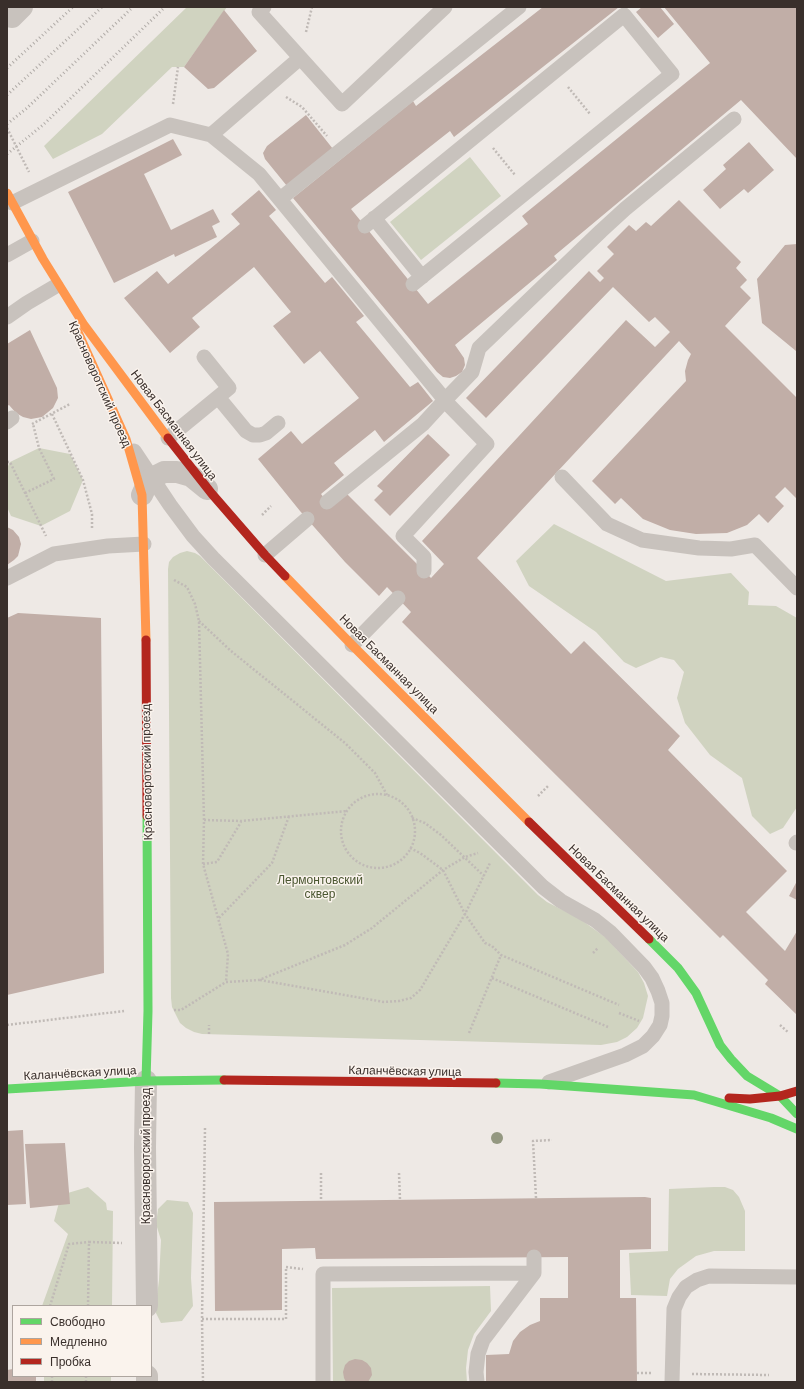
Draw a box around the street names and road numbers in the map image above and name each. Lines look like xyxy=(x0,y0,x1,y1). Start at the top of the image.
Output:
street label: Красноворотский проезд xyxy=(66,319,134,449)
street label: Новая Басманная улица xyxy=(128,367,220,483)
street label: Новая Басманная улица xyxy=(336,611,442,717)
street label: Красноворотский проезд xyxy=(139,704,155,840)
street label: Новая Басманная улица xyxy=(566,841,672,945)
street label: Каланчёвская улица xyxy=(23,1063,137,1083)
street label: Каланчёвская улица xyxy=(348,1063,462,1079)
street label: Красноворотский проезд xyxy=(139,1088,153,1224)

